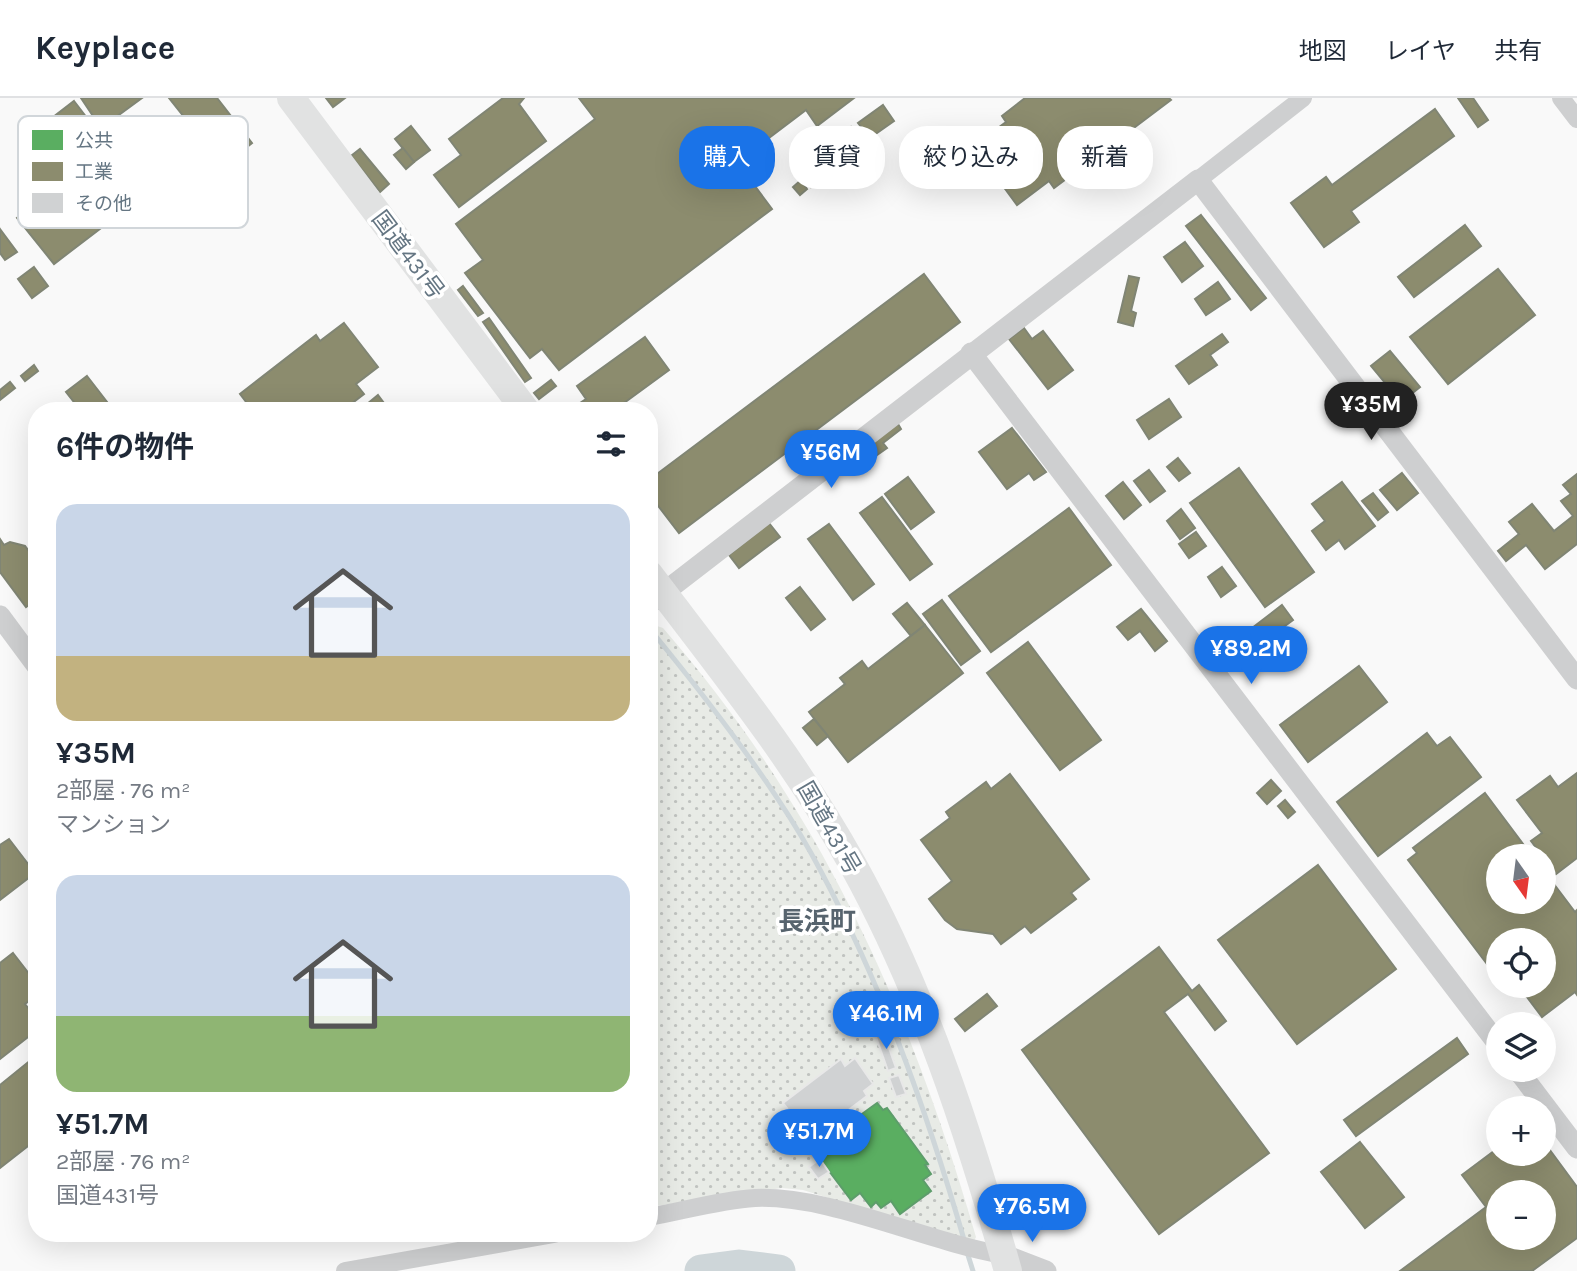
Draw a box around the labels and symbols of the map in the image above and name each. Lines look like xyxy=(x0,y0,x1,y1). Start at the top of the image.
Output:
legend xyxy=(18,116,248,228)
text: 公共 xyxy=(75,130,113,152)
text: 工業 xyxy=(75,161,113,183)
text: その他 xyxy=(75,193,132,215)
street label: 国道431号 xyxy=(366,206,450,304)
pin: ¥35M xyxy=(1330,382,1412,442)
pin: ¥56M xyxy=(790,430,872,490)
pin: ¥89.2M xyxy=(1194,626,1308,686)
street label: 国道431号 xyxy=(792,777,866,879)
north arrow xyxy=(1486,844,1556,914)
district label: 長浜町 xyxy=(778,906,856,937)
pin: ¥46.1M xyxy=(829,992,943,1051)
pin: ¥51.7M xyxy=(762,1110,876,1169)
pin: ¥76.5M xyxy=(975,1184,1089,1244)

